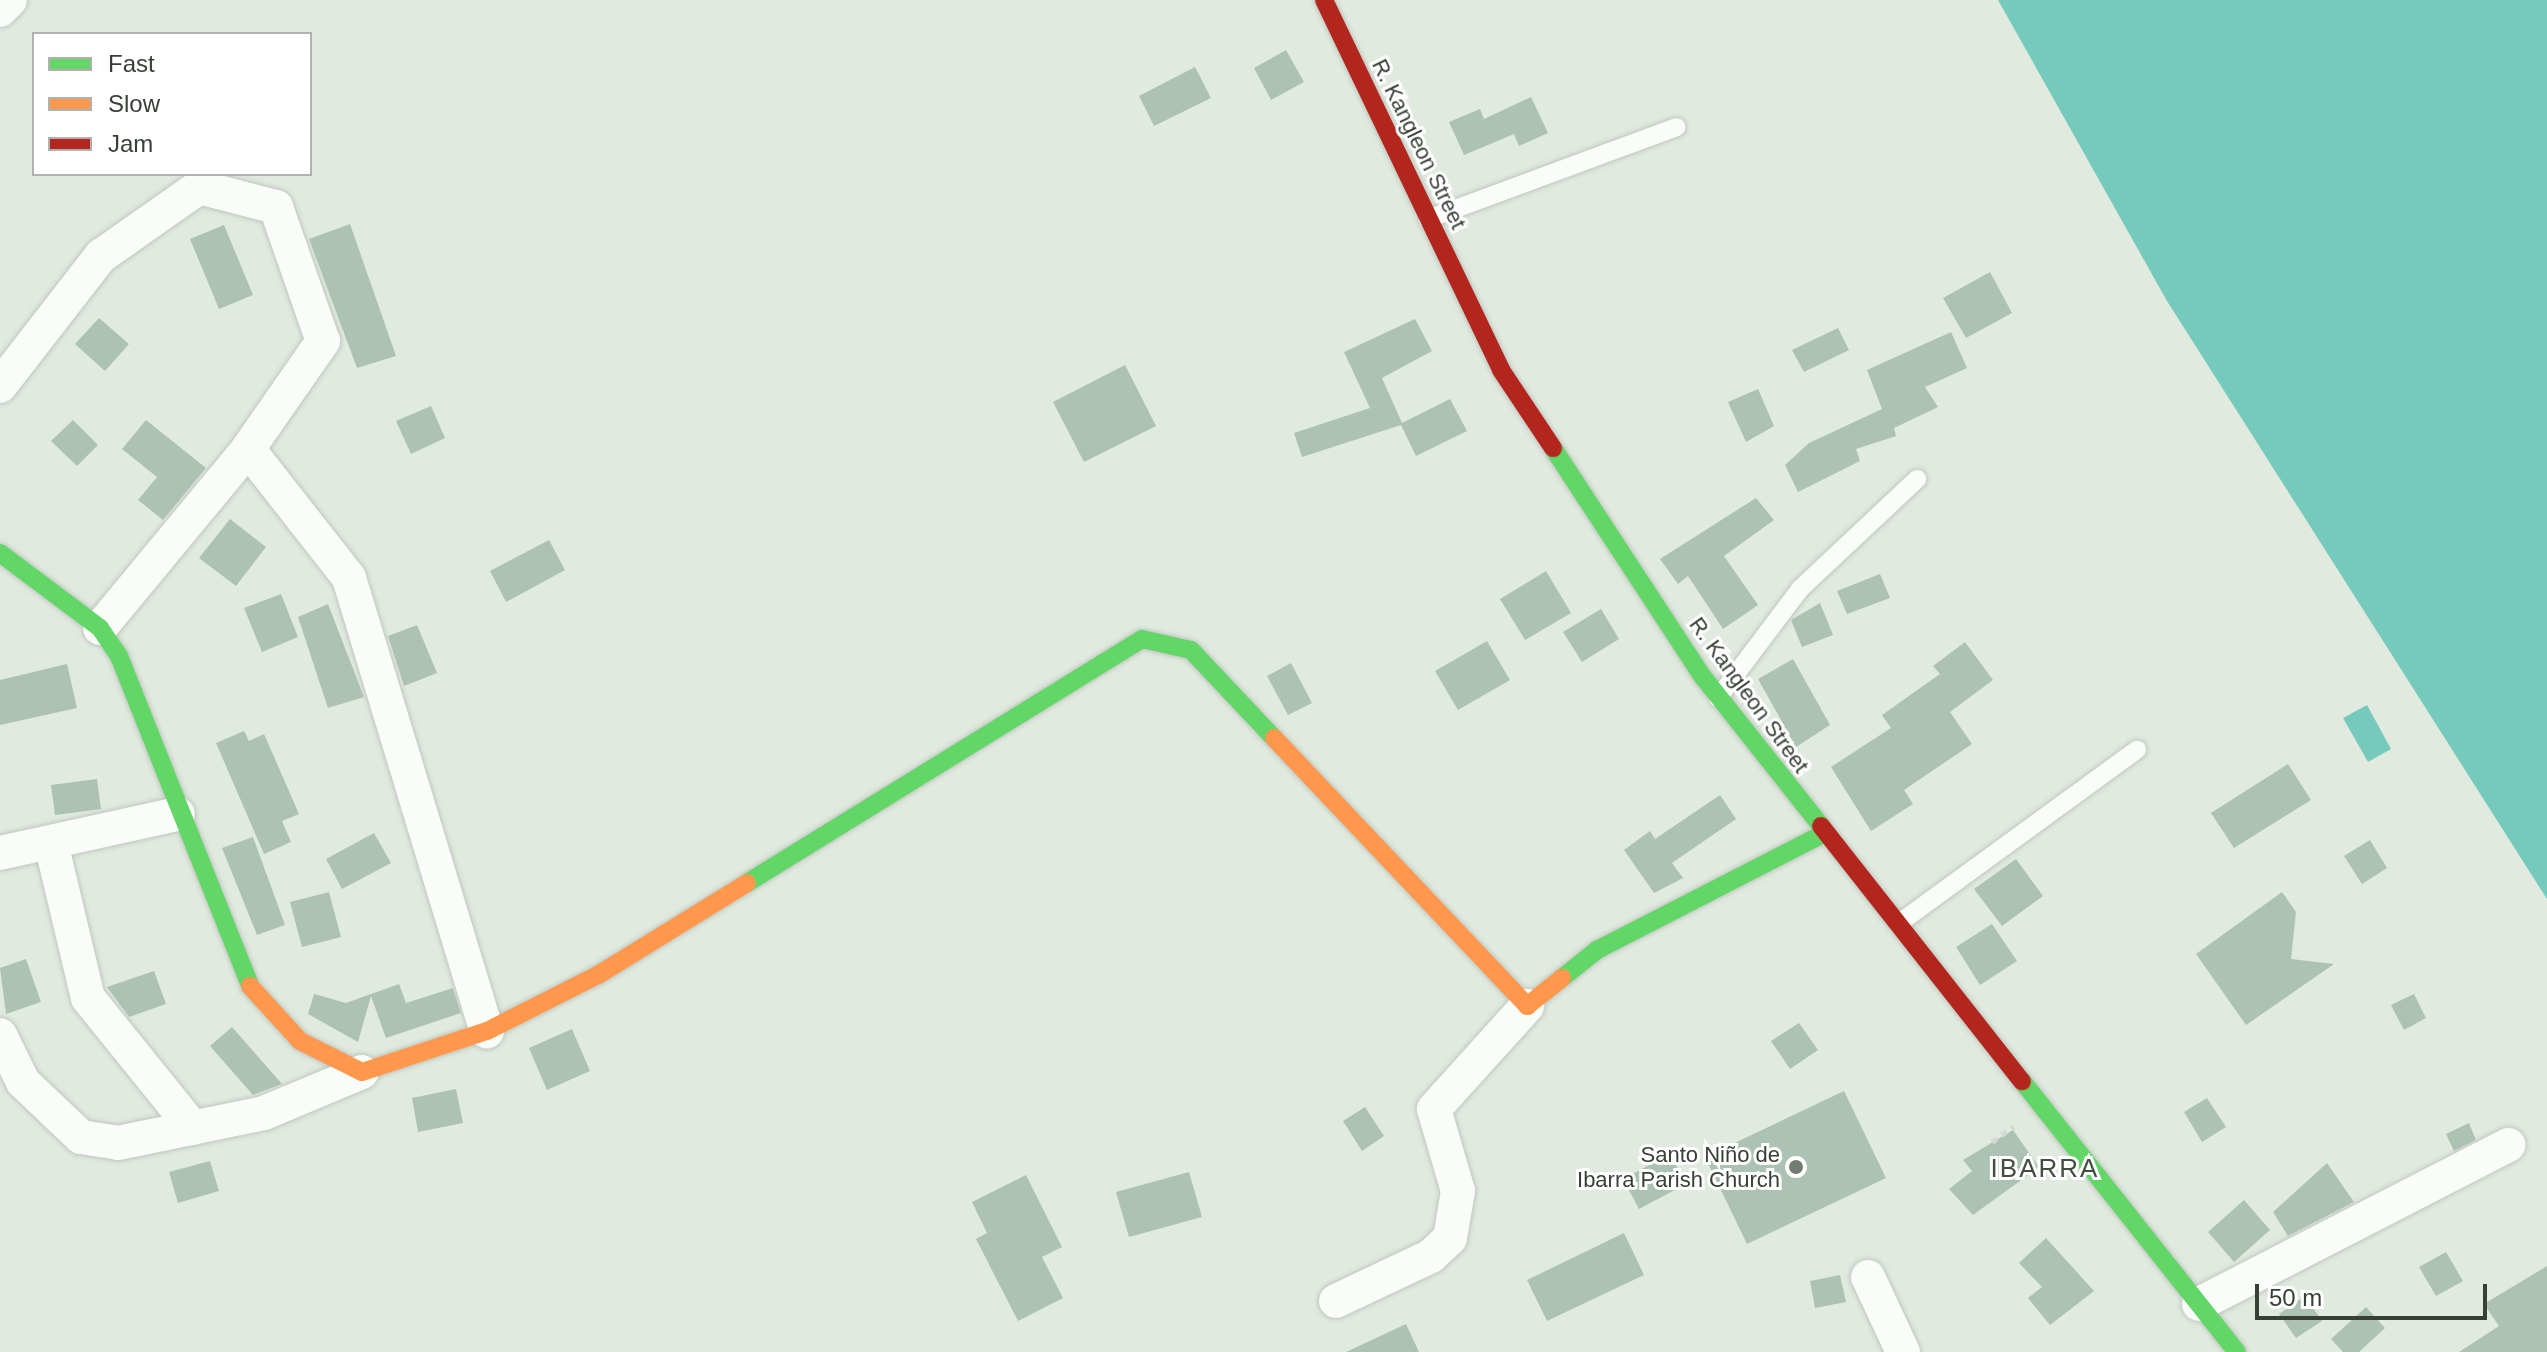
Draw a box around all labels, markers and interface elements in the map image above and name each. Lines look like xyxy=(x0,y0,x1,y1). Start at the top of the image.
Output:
legend xyxy=(32,32,312,176)
text: Fast xyxy=(108,50,155,77)
street label: R. Kangleon Street xyxy=(1366,55,1472,233)
text: Slow xyxy=(108,90,160,117)
text: Jam xyxy=(108,130,153,157)
street label: R. Kangleon Street xyxy=(1684,612,1814,778)
place label: Santo Niño de Ibarra Parish Church xyxy=(1577,1141,1780,1192)
district label: IBARRA xyxy=(1991,1153,2099,1185)
marker: Santo Niño de Ibarra Parish Church xyxy=(1787,1158,1805,1176)
scale bar xyxy=(2259,1268,2491,1318)
text: 50 m xyxy=(2269,1284,2322,1311)

